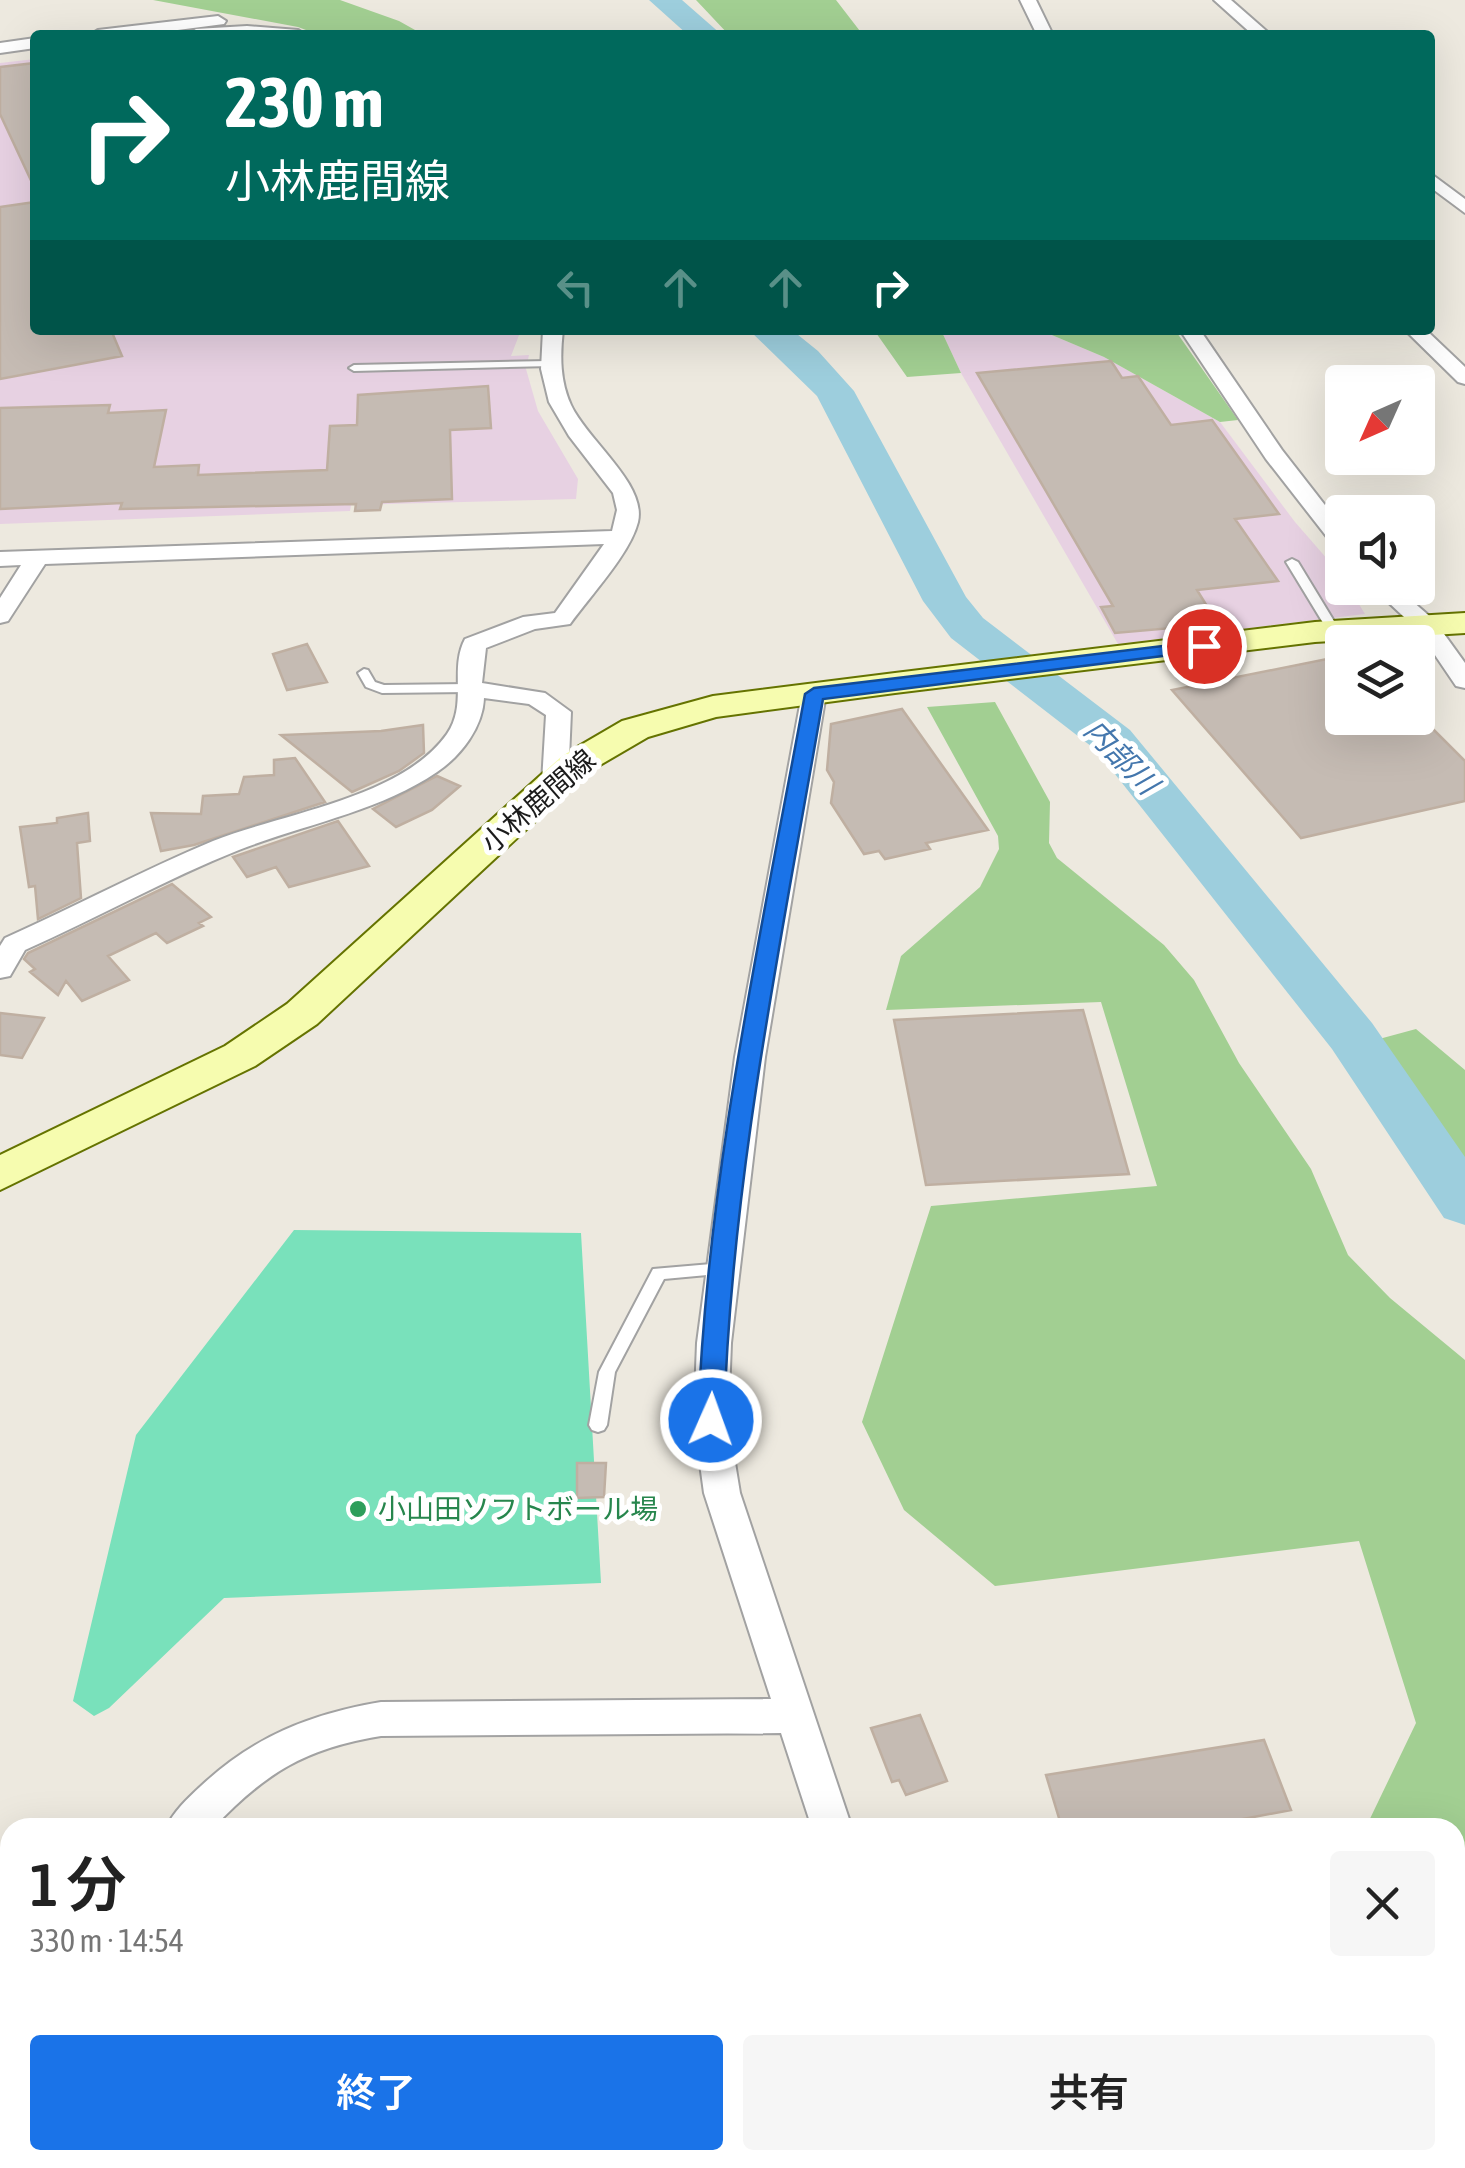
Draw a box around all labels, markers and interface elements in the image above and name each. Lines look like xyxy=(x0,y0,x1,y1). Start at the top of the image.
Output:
text: 230 m xyxy=(225,62,384,142)
icon: right xyxy=(60,70,190,200)
text: 小林鹿間線 xyxy=(225,155,450,207)
icon: left xyxy=(548,260,603,315)
icon: ahead xyxy=(653,260,708,315)
icon: ahead xyxy=(758,260,813,315)
icon: right xyxy=(863,260,918,315)
north arrow xyxy=(1325,365,1435,475)
map controls xyxy=(1325,365,1435,735)
button: sound xyxy=(1325,495,1435,605)
pin xyxy=(1162,604,1247,689)
icon: arrive xyxy=(1177,619,1232,674)
button: layers xyxy=(1325,625,1435,735)
water label: 内部川 xyxy=(1078,712,1167,803)
street label: 小林鹿間線 xyxy=(475,743,601,859)
position arrow xyxy=(659,1368,763,1472)
place label: 小山田ソフトボール場 xyxy=(378,1493,658,1525)
marker: 小山田ソフトボール場 xyxy=(347,1498,369,1520)
text: 1 分 xyxy=(30,1850,126,1919)
button: close xyxy=(1330,1851,1435,1956)
text: 330 m · 14:54 xyxy=(30,1922,184,1959)
button: 終了 xyxy=(30,2035,723,2150)
button: 共有 xyxy=(743,2035,1435,2150)

